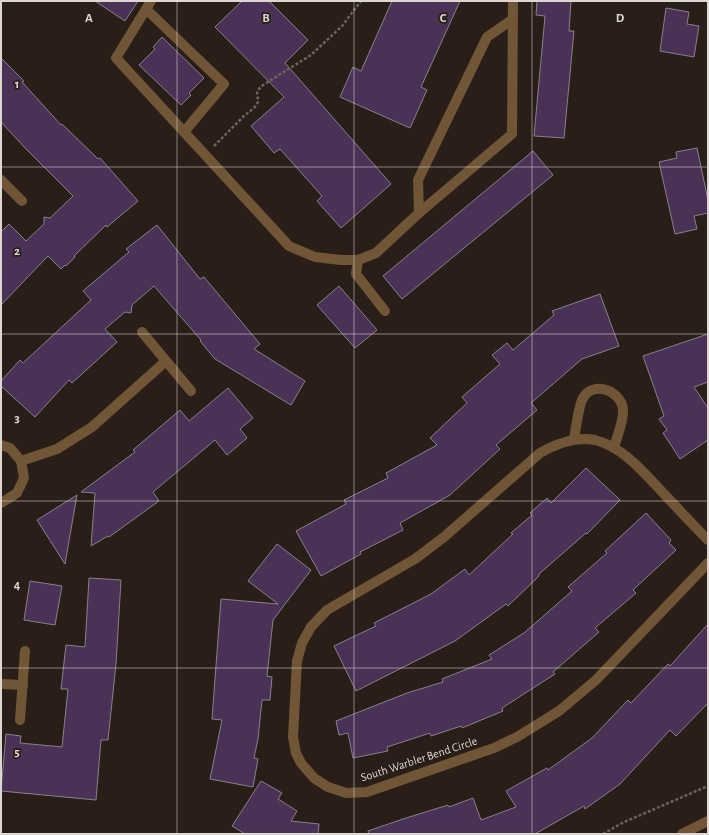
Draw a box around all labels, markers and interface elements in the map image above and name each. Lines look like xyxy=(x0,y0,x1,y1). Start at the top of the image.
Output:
text: A xyxy=(85,12,93,25)
text: B xyxy=(262,12,270,25)
text: C xyxy=(440,12,447,25)
text: D xyxy=(616,12,625,25)
text: 1 xyxy=(15,78,19,91)
text: 2 xyxy=(14,245,20,258)
text: 3 xyxy=(14,412,20,425)
text: 4 xyxy=(14,579,21,592)
street label: South Warbler Bend Circle xyxy=(359,734,479,784)
text: 5 xyxy=(14,746,20,759)

